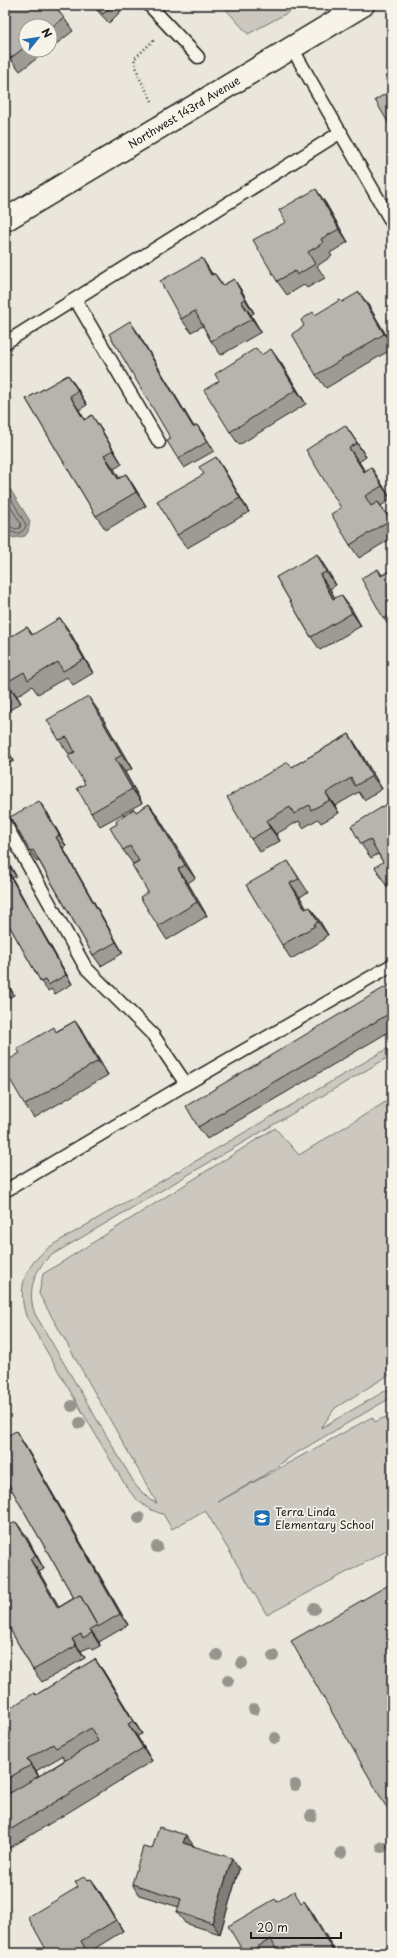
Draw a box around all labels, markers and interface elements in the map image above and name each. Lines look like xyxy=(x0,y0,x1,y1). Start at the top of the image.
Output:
north arrow xyxy=(18,18,58,58)
text: N xyxy=(38,25,57,41)
street label: Northwest 143rd Avenue xyxy=(125,72,243,152)
place label: Terra Linda Elementary School xyxy=(275,1503,374,1533)
school or university icon: Terra Linda Elementary School xyxy=(252,1508,272,1528)
scale bar xyxy=(251,1914,341,1940)
text: 20 m xyxy=(257,1918,288,1936)

